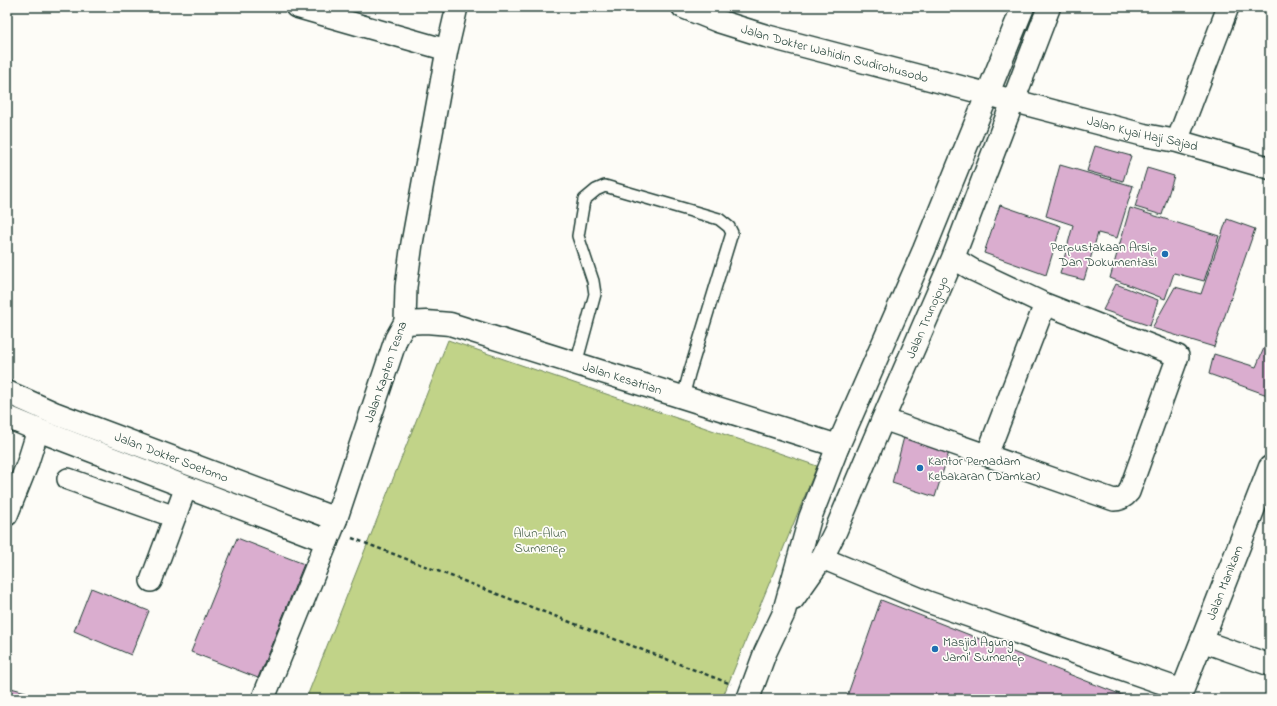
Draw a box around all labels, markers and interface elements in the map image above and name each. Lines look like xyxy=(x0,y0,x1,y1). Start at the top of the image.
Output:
street label: Jalan Dokter Wahidin Sudirohusodo xyxy=(739,19,931,88)
street label: Jalan Kyai Haji Sajad xyxy=(1085,111,1201,156)
place label: Perpustakaan Arsip Dan Dokumentasi xyxy=(1050,238,1157,272)
marker: Perpustakaan Arsip Dan Dokumentasi xyxy=(1160,249,1170,259)
street label: Jalan Trunojoyo xyxy=(901,273,954,361)
street label: Jalan Kapten Tesna xyxy=(360,319,412,425)
street label: Jalan Kesatrian xyxy=(580,357,664,400)
street label: Jalan Dokter Soetomo xyxy=(112,427,231,487)
place label: Kantor Pemadam Kebakaran (Damkar) xyxy=(928,452,1040,486)
marker: Kantor Pemadam Kebakaran (Damkar) xyxy=(915,463,925,473)
park label: Alun-Alun Sumenep xyxy=(514,524,566,558)
street label: Jalan Manikam xyxy=(1201,542,1248,623)
place label: Masjid Agung Jami' Sumenep xyxy=(943,633,1024,667)
marker: Masjid Agung Jami' Sumenep xyxy=(930,644,940,654)

